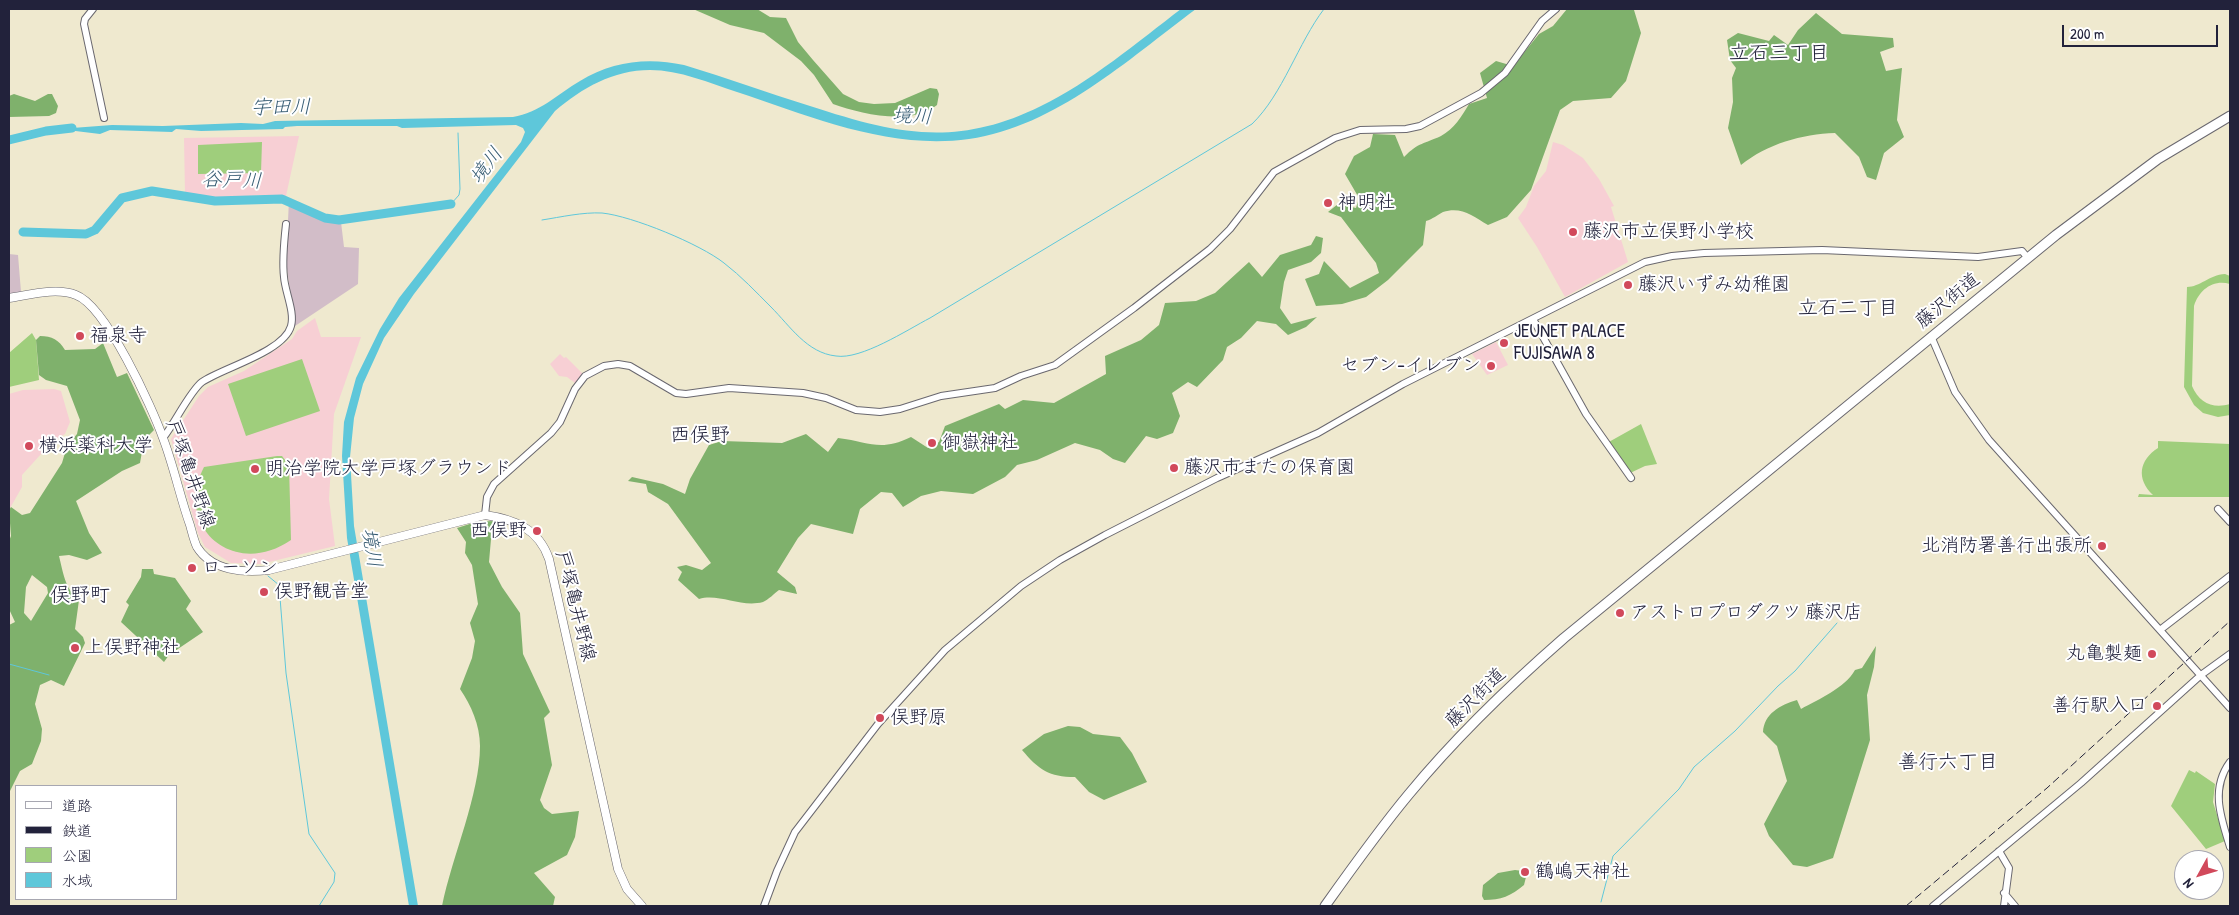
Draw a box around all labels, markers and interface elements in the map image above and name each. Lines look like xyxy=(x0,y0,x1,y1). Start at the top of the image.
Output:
scale bar xyxy=(2064,15,2220,47)
text: 200 m xyxy=(2070,23,2104,44)
district label: 立石三丁目 xyxy=(1729,42,1829,66)
water label: 宇田川 xyxy=(251,95,311,121)
water label: 境川 xyxy=(891,104,933,130)
water label: 境川 xyxy=(465,143,509,189)
water label: 谷戸川 xyxy=(202,168,262,194)
place label: 神明社 xyxy=(1338,192,1395,214)
marker: 神明社 xyxy=(1322,197,1334,209)
place label: 藤沢市立俣野小学校 xyxy=(1583,221,1754,243)
marker: 藤沢市立俣野小学校 xyxy=(1567,226,1579,238)
street label: 藤沢街道 xyxy=(1911,268,1985,334)
place label: 藤沢いずみ幼稚園 xyxy=(1638,274,1790,296)
marker: 藤沢いずみ幼稚園 xyxy=(1622,279,1634,291)
district label: 立石二丁目 xyxy=(1798,297,1898,321)
place label: JEUNET PALACE FUJISAWA 8 xyxy=(1514,321,1625,365)
place label: 福泉寺 xyxy=(90,325,147,347)
marker: 福泉寺 xyxy=(74,330,86,342)
marker: JEUNET PALACE FUJISAWA 8 xyxy=(1498,337,1510,349)
place label: セブン-イレブン xyxy=(1340,355,1481,377)
marker: セブン-イレブン xyxy=(1485,360,1497,372)
street label: 戸塚亀井野線 xyxy=(161,416,219,532)
district label: 西俣野 xyxy=(670,424,730,448)
place label: 御嶽神社 xyxy=(942,432,1018,454)
place label: 横浜薬科大学 xyxy=(39,435,153,457)
marker: 御嶽神社 xyxy=(926,437,938,449)
marker: 横浜薬科大学 xyxy=(23,440,35,452)
place label: 藤沢市またの保育園 xyxy=(1184,457,1355,479)
place label: 明治学院大学戸塚グラウンド xyxy=(265,458,512,480)
marker: 藤沢市またの保育園 xyxy=(1168,462,1180,474)
marker: 明治学院大学戸塚グラウンド xyxy=(249,463,261,475)
place label: 西俣野 xyxy=(470,520,527,542)
marker: 西俣野 xyxy=(531,525,543,537)
water label: 境川 xyxy=(356,526,386,570)
place label: 北消防署善行出張所 xyxy=(1921,535,2092,557)
marker: 北消防署善行出張所 xyxy=(2096,540,2108,552)
street label: 戸塚亀井野線 xyxy=(550,548,600,664)
place label: ローソン xyxy=(202,557,278,579)
marker: ローソン xyxy=(186,562,198,574)
place label: 俣野観音堂 xyxy=(274,581,369,603)
district label: 俣野町 xyxy=(50,584,110,608)
marker: 俣野観音堂 xyxy=(258,586,270,598)
place label: アストロプロダクツ 藤沢店 xyxy=(1630,602,1862,624)
marker: アストロプロダクツ 藤沢店 xyxy=(1614,607,1626,619)
place label: 上俣野神社 xyxy=(85,637,180,659)
marker: 上俣野神社 xyxy=(69,642,81,654)
place label: 丸亀製麺 xyxy=(2066,643,2142,665)
marker: 丸亀製麺 xyxy=(2146,648,2158,660)
street label: 藤沢街道 xyxy=(1441,663,1511,733)
place label: 善行駅入口 xyxy=(2052,695,2147,717)
marker: 善行駅入口 xyxy=(2151,700,2163,712)
place label: 俣野原 xyxy=(890,707,947,729)
marker: 俣野原 xyxy=(874,712,886,724)
district label: 善行六丁目 xyxy=(1898,751,1998,775)
legend xyxy=(15,785,178,900)
text: 道路 xyxy=(62,795,92,816)
text: 鉄道 xyxy=(62,820,92,841)
text: 公園 xyxy=(62,845,92,866)
north arrow xyxy=(2174,850,2224,900)
place label: 鶴嶋天神社 xyxy=(1535,861,1630,883)
marker: 鶴嶋天神社 xyxy=(1519,866,1531,878)
text: 水域 xyxy=(62,870,92,891)
text: N xyxy=(2178,875,2197,893)

